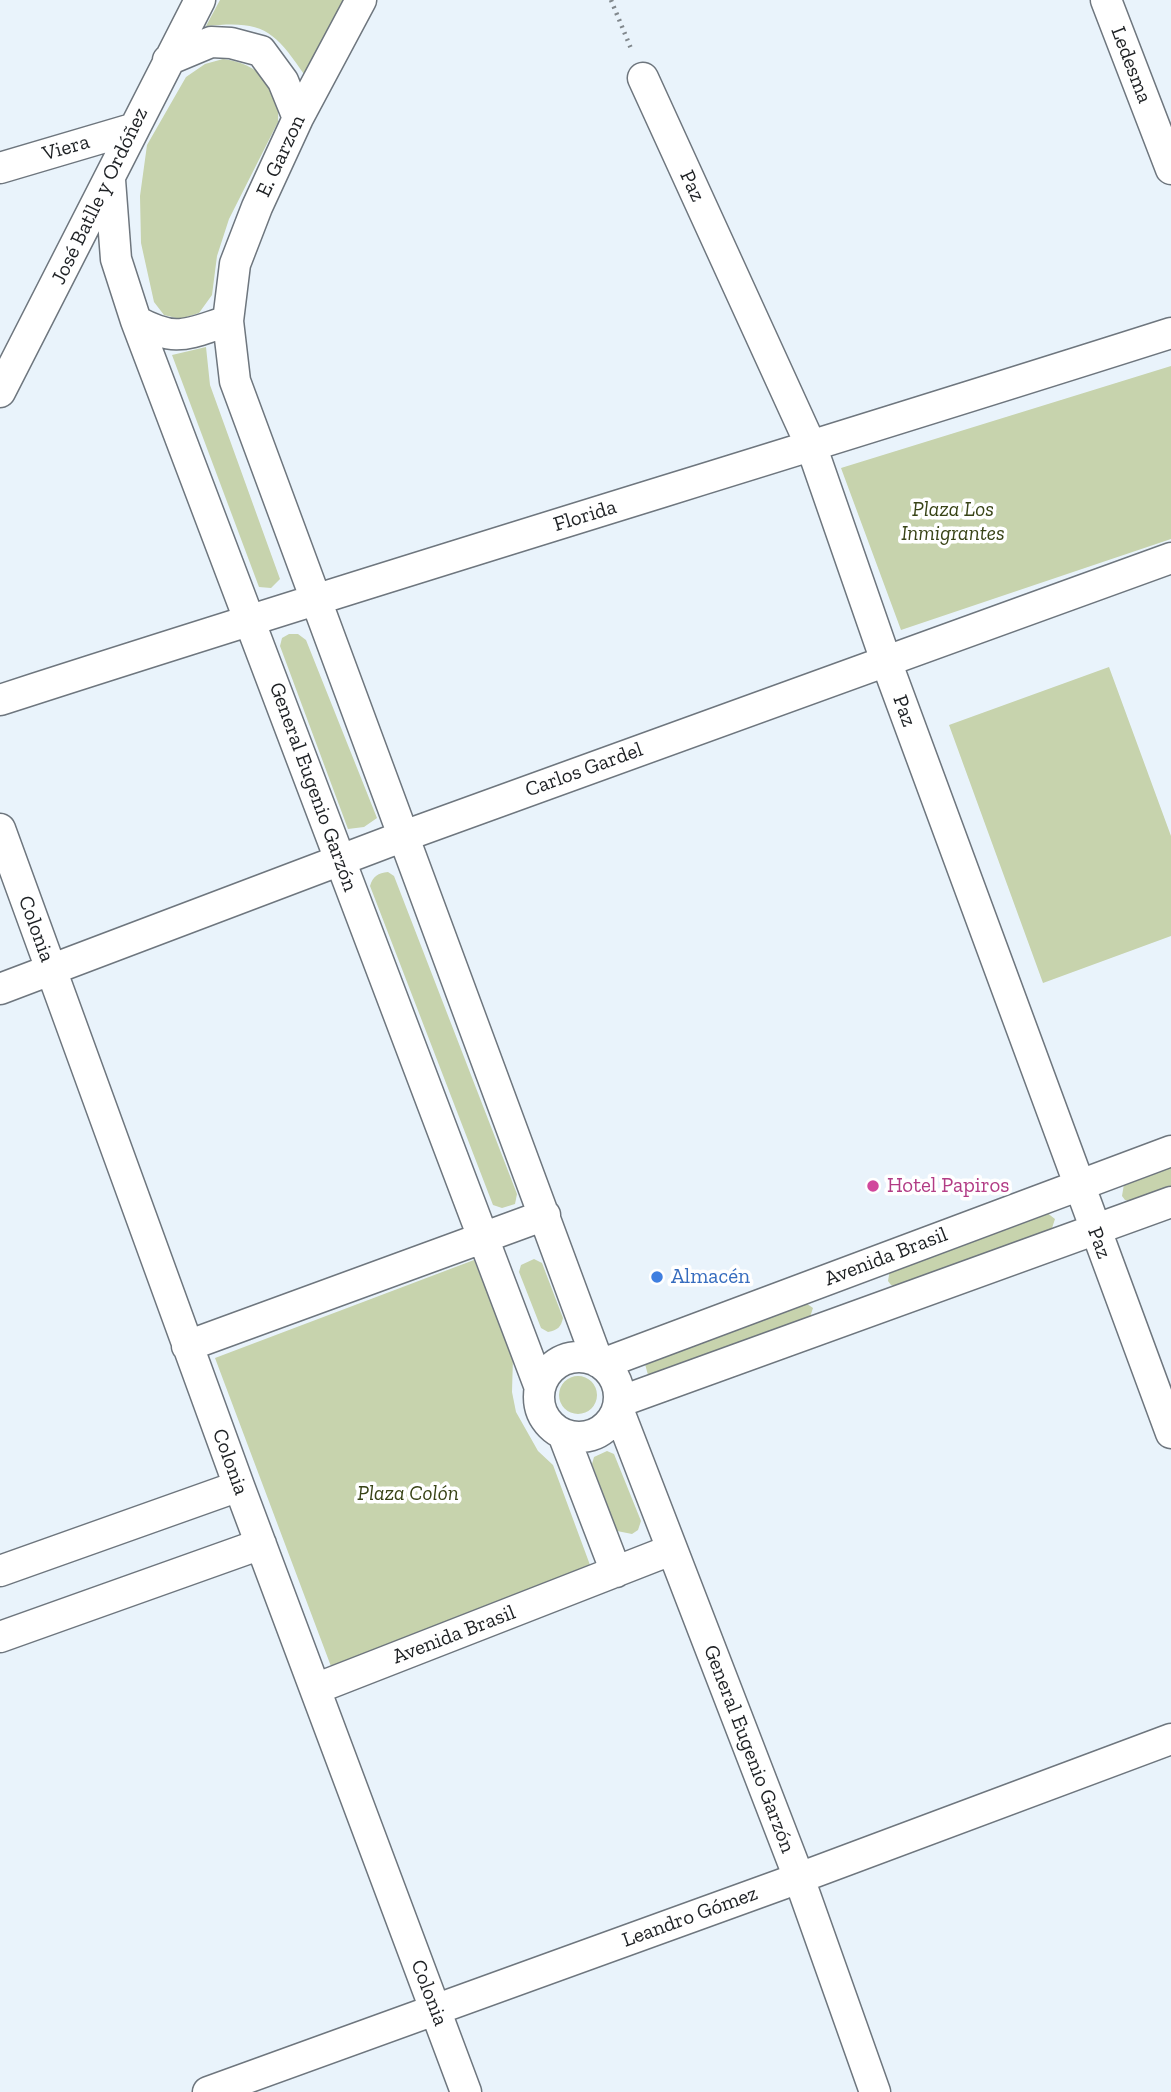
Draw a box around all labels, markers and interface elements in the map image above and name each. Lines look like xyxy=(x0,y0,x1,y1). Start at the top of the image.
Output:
street label: Ledesma xyxy=(1105,23,1157,107)
street label: José Batlle y Ordóñez xyxy=(46,103,154,289)
street label: E. Garzon xyxy=(251,111,311,201)
street label: Viera xyxy=(40,129,92,167)
street label: Paz xyxy=(674,166,710,206)
street label: Florida xyxy=(550,495,620,537)
park label: Plaza Los Inmigrantes xyxy=(901,497,1005,547)
street label: General Eugenio Garzón xyxy=(263,679,363,895)
street label: Paz xyxy=(887,692,921,730)
street label: Carlos Gardel xyxy=(522,737,646,803)
street label: Colonia xyxy=(12,892,60,966)
place label: Hotel Papiros xyxy=(887,1173,1009,1199)
marker: Hotel Papiros xyxy=(865,1178,881,1194)
street label: Avenida Brasil xyxy=(821,1222,951,1292)
street label: Paz xyxy=(1082,1224,1116,1262)
place label: Almacén xyxy=(671,1264,750,1290)
marker: Almacén xyxy=(649,1269,665,1285)
street label: Colonia xyxy=(206,1425,254,1499)
park label: Plaza Colón xyxy=(357,1481,459,1507)
street label: Avenida Brasil xyxy=(389,1600,519,1670)
street label: General Eugenio Garzón xyxy=(698,1642,800,1856)
street label: Leandro Gómez xyxy=(619,1881,761,1953)
street label: Colonia xyxy=(405,1956,453,2030)

